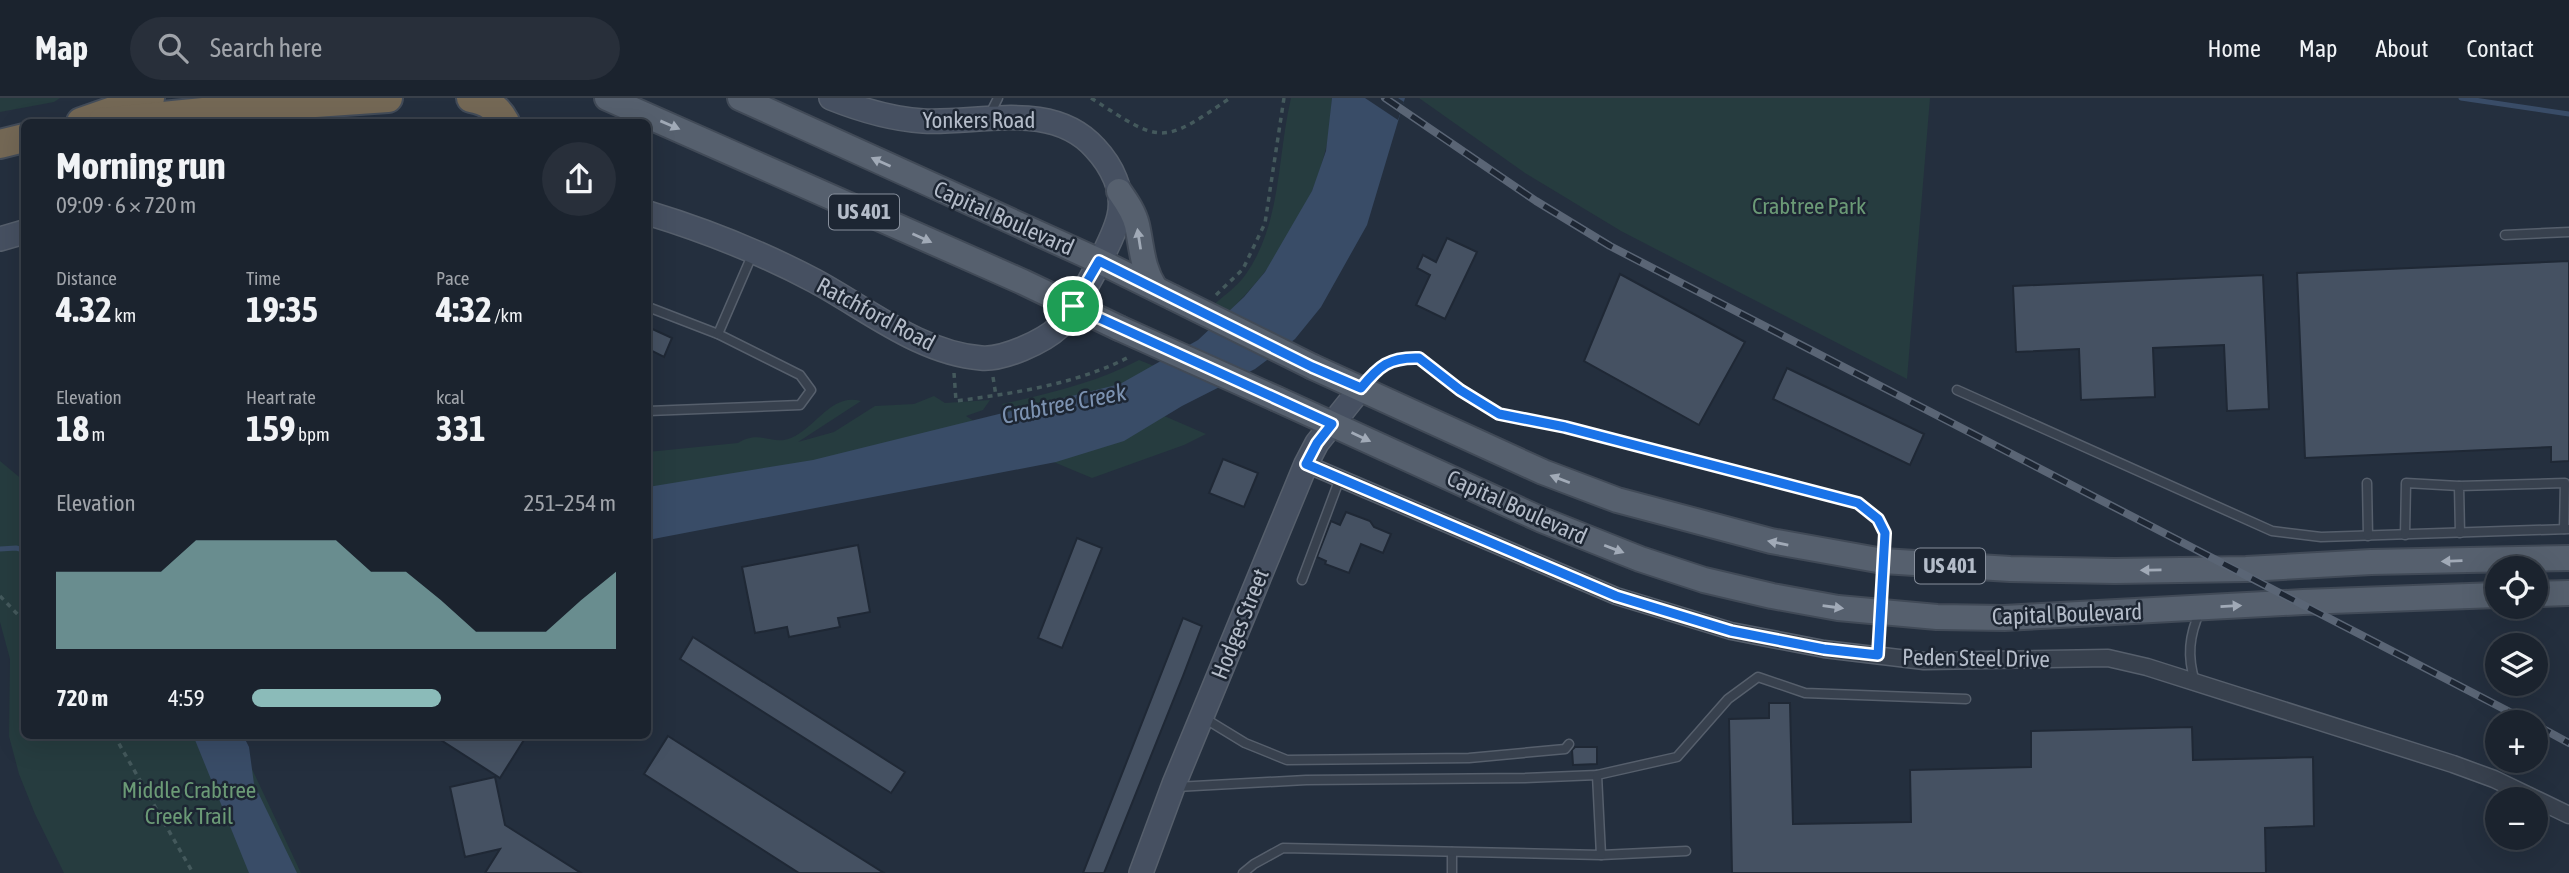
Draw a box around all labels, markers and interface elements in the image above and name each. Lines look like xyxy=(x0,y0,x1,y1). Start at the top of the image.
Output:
search box xyxy=(130,17,620,80)
text: Map xyxy=(35,29,88,67)
icon: search xyxy=(154,29,192,67)
text: Search here xyxy=(210,33,322,63)
text: Home xyxy=(2207,35,2261,62)
text: Map xyxy=(2299,35,2337,62)
text: About xyxy=(2375,35,2428,62)
text: Contact xyxy=(2466,35,2534,62)
street label: Yonkers Road xyxy=(923,107,1035,133)
one-way arrow xyxy=(659,120,680,131)
button: share xyxy=(542,142,616,216)
text: Morning run xyxy=(56,144,226,187)
one-way arrow xyxy=(871,156,891,168)
street label: Capital Boulevard xyxy=(930,176,1078,260)
text: 09:09 · 6 × 720 m xyxy=(56,192,196,218)
park label: Crabtree Park xyxy=(1752,193,1866,219)
road number: US 401 xyxy=(829,194,899,230)
one-way arrow xyxy=(1133,228,1144,250)
one-way arrow xyxy=(912,232,932,244)
text: Distance xyxy=(56,267,117,289)
text: Time xyxy=(246,267,281,289)
text: Pace xyxy=(436,267,469,289)
street label: Ratchford Road xyxy=(812,272,940,356)
pin xyxy=(1043,276,1103,336)
icon: arrive xyxy=(1054,287,1092,325)
text: 4.32 xyxy=(56,289,112,329)
text: 19:35 xyxy=(246,289,318,329)
text: 4:32 xyxy=(436,289,492,329)
text: km xyxy=(112,304,136,326)
text: /km xyxy=(492,304,523,326)
water label: Crabtree Creek xyxy=(999,378,1129,429)
text: Elevation xyxy=(56,386,122,408)
text: Heart rate xyxy=(246,386,316,408)
text: kcal xyxy=(436,386,465,408)
text: 18 xyxy=(56,408,89,448)
text: 159 xyxy=(246,408,295,448)
text: 331 xyxy=(436,408,485,448)
text: m xyxy=(89,423,105,445)
text: bpm xyxy=(295,423,330,445)
one-way arrow xyxy=(1351,432,1371,443)
street label: Capital Boulevard xyxy=(1443,465,1591,549)
one-way arrow xyxy=(1550,473,1571,484)
text: Elevation xyxy=(56,490,136,516)
text: 251–254 m xyxy=(523,490,616,516)
one-way arrow xyxy=(1767,537,1789,548)
one-way arrow xyxy=(1604,543,1625,554)
road number: US 401 xyxy=(1915,548,1985,584)
one-way arrow xyxy=(2441,555,2463,566)
map controls xyxy=(2485,556,2548,850)
button: locate xyxy=(2485,556,2548,619)
one-way arrow xyxy=(2140,564,2162,576)
street label: Hodges Street xyxy=(1206,565,1274,683)
street label: Capital Boulevard xyxy=(1991,598,2143,630)
one-way arrow xyxy=(2221,600,2243,611)
one-way arrow xyxy=(1822,602,1844,613)
button: layers xyxy=(2485,633,2548,696)
street label: Peden Steel Drive xyxy=(1902,644,2050,672)
text: 720 m xyxy=(56,685,108,711)
text: 4:59 xyxy=(168,685,205,711)
button: + xyxy=(2485,710,2548,773)
park label: Middle Crabtree Creek Trail xyxy=(122,777,256,829)
button: − xyxy=(2485,787,2548,850)

